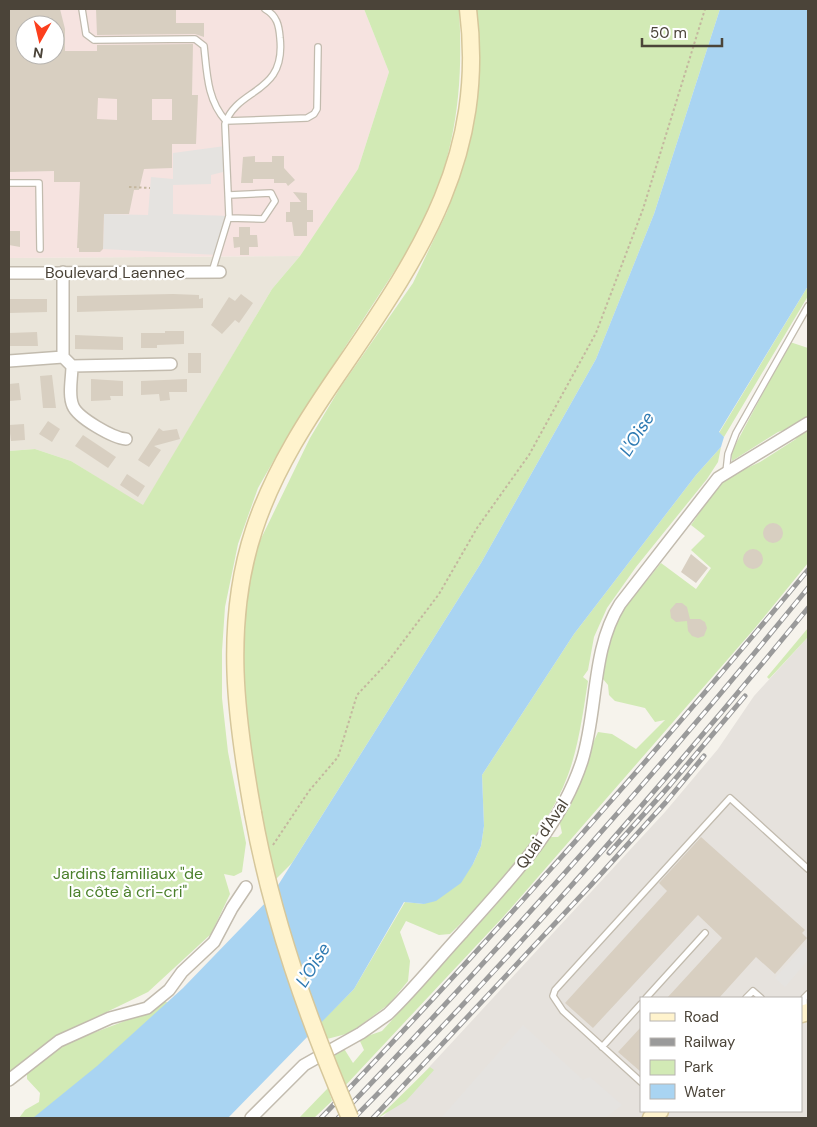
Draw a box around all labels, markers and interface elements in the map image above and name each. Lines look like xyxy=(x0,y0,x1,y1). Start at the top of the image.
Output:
north arrow xyxy=(15,15,65,65)
scale bar xyxy=(642,15,722,47)
text: 50 m xyxy=(650,23,687,43)
text: N xyxy=(32,43,45,62)
street label: Boulevard Laennec xyxy=(45,262,185,283)
water label: L'Oise xyxy=(614,407,660,461)
street label: Quai d'Aval xyxy=(511,795,573,873)
park label: Jardins familiaux "de la côte à cri-cri" xyxy=(53,863,203,902)
water label: L'Oise xyxy=(290,938,336,992)
legend xyxy=(640,997,802,1112)
text: Road xyxy=(684,1007,719,1027)
text: Railway xyxy=(684,1032,736,1052)
text: Park xyxy=(684,1057,714,1077)
text: Water xyxy=(684,1082,726,1102)

